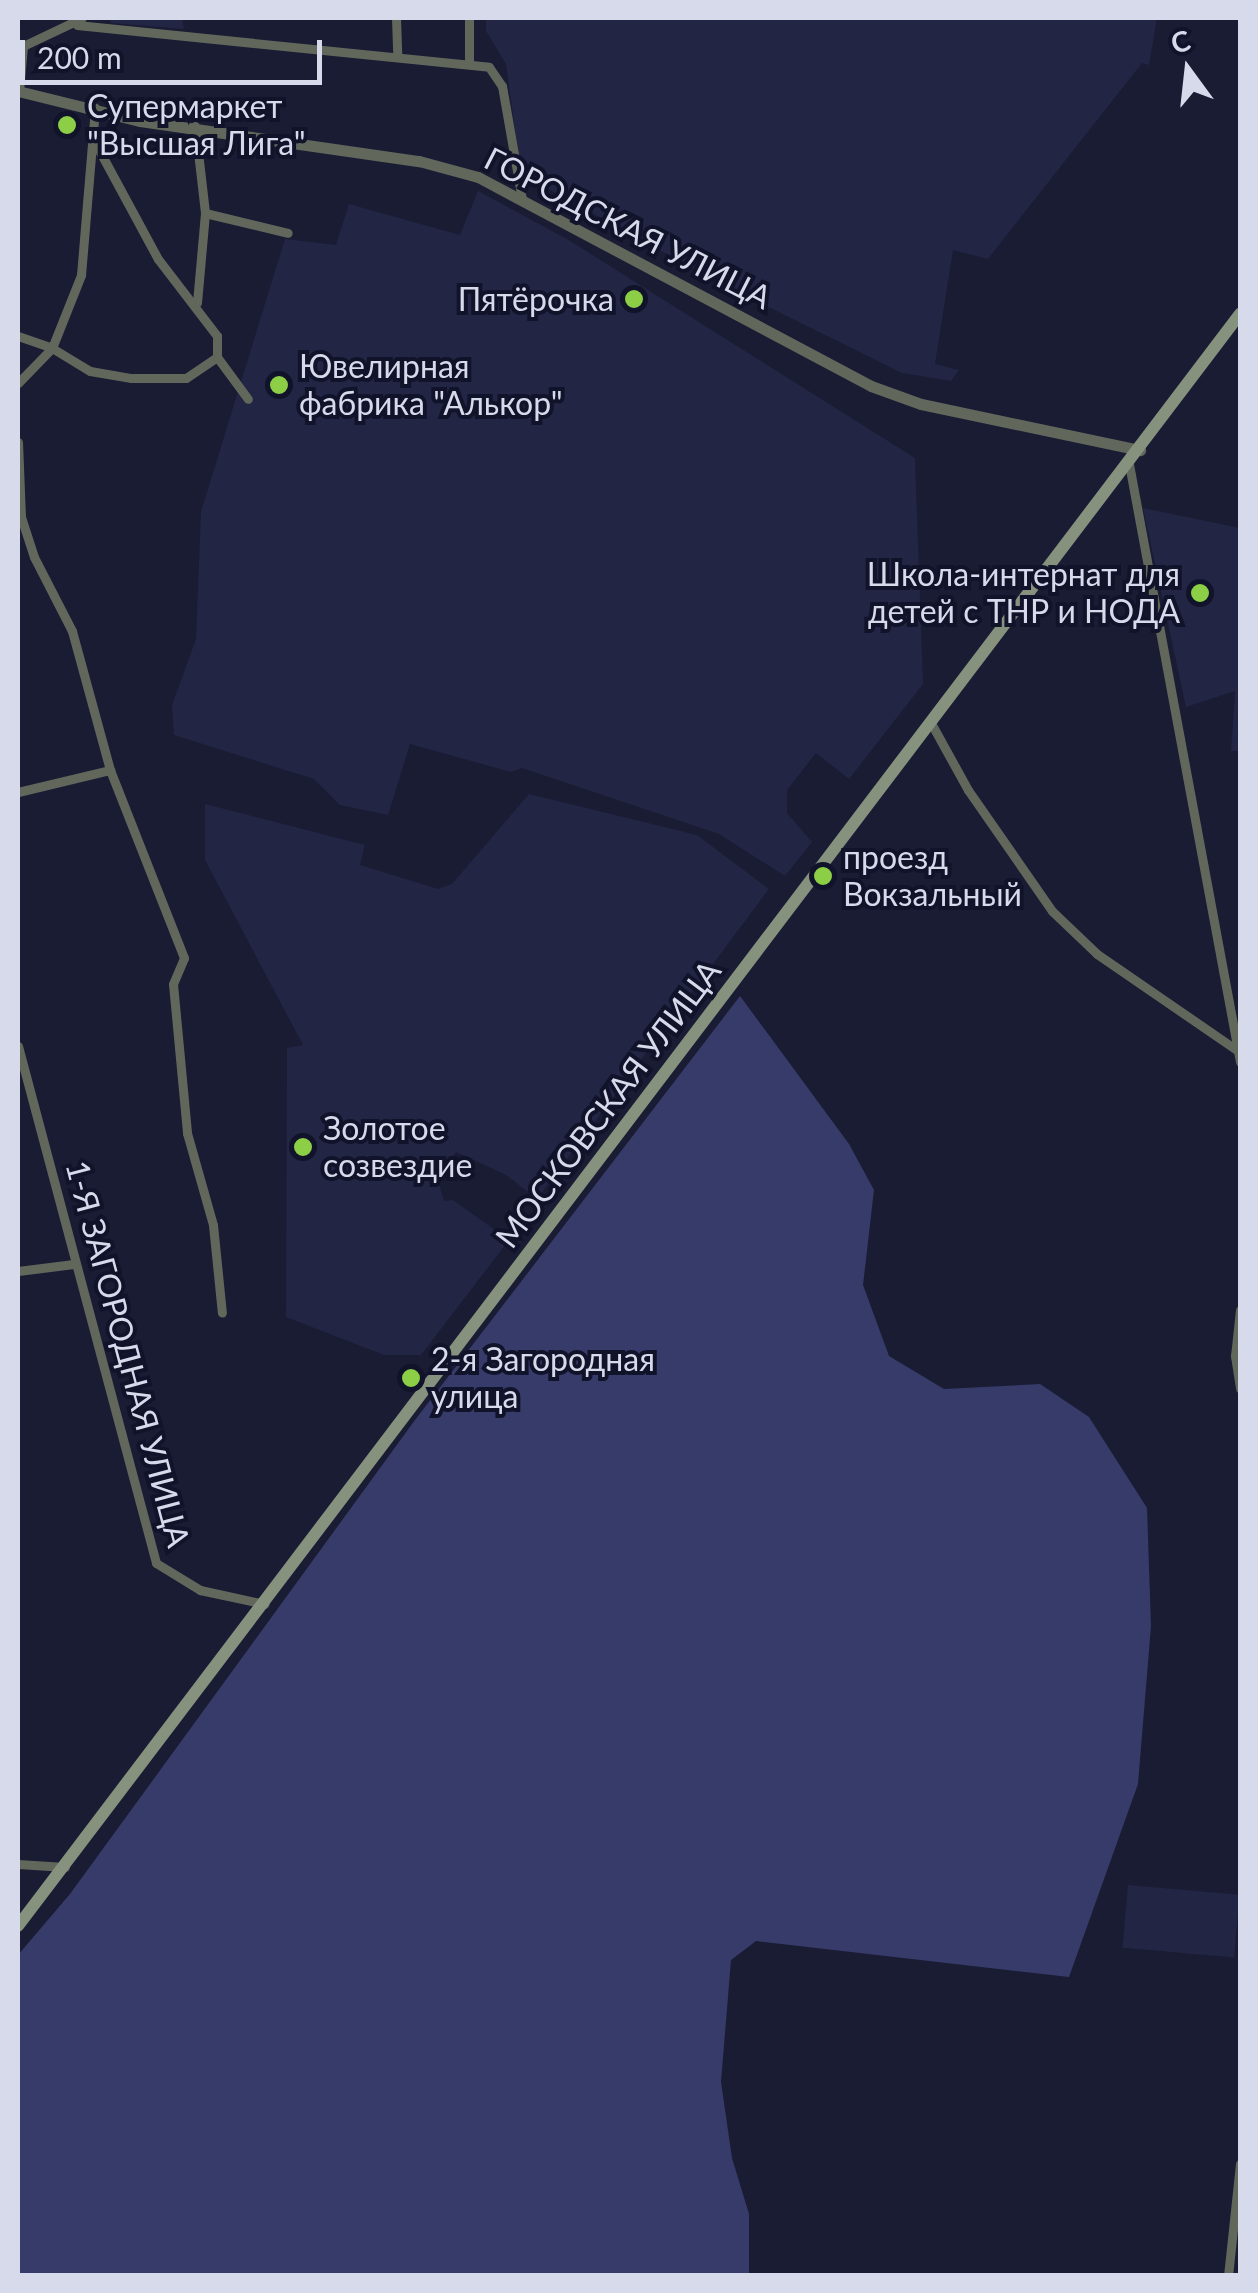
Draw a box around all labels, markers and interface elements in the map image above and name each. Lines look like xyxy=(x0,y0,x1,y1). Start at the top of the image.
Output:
scale bar xyxy=(25,20,328,82)
north arrow xyxy=(1138,20,1238,120)
text: С xyxy=(1167,22,1194,60)
text: 200 m xyxy=(37,39,122,75)
place label: Супермаркет "Высшая Лига" xyxy=(87,88,306,163)
marker: Супермаркет "Высшая Лига" xyxy=(56,114,78,136)
street label: ГОРОДСКАЯ УЛИЦА xyxy=(478,139,778,317)
place label: Пятёрочка xyxy=(458,280,614,318)
marker: Пятёрочка xyxy=(623,288,645,310)
place label: Ювелирная фабрика "Алькор" xyxy=(299,348,563,423)
marker: Ювелирная фабрика "Алькор" xyxy=(268,374,290,396)
place label: Школа-интернат для детей с ТНР и НОДА xyxy=(867,556,1180,631)
marker: Школа-интернат для детей с ТНР и НОДА xyxy=(1189,582,1211,604)
place label: проезд Вокзальный xyxy=(843,839,1022,914)
marker: проезд Вокзальный xyxy=(812,865,834,887)
street label: МОСКОВСКАЯ УЛИЦА xyxy=(487,953,729,1255)
place label: Золотое созвездие xyxy=(323,1110,472,1185)
marker: Золотое созвездие xyxy=(292,1136,314,1158)
street label: 1-Я ЗАГОРОДНАЯ УЛИЦА xyxy=(58,1157,198,1551)
place label: 2-я Загородная улица xyxy=(431,1341,655,1416)
marker: 2-я Загородная улица xyxy=(400,1367,422,1389)

